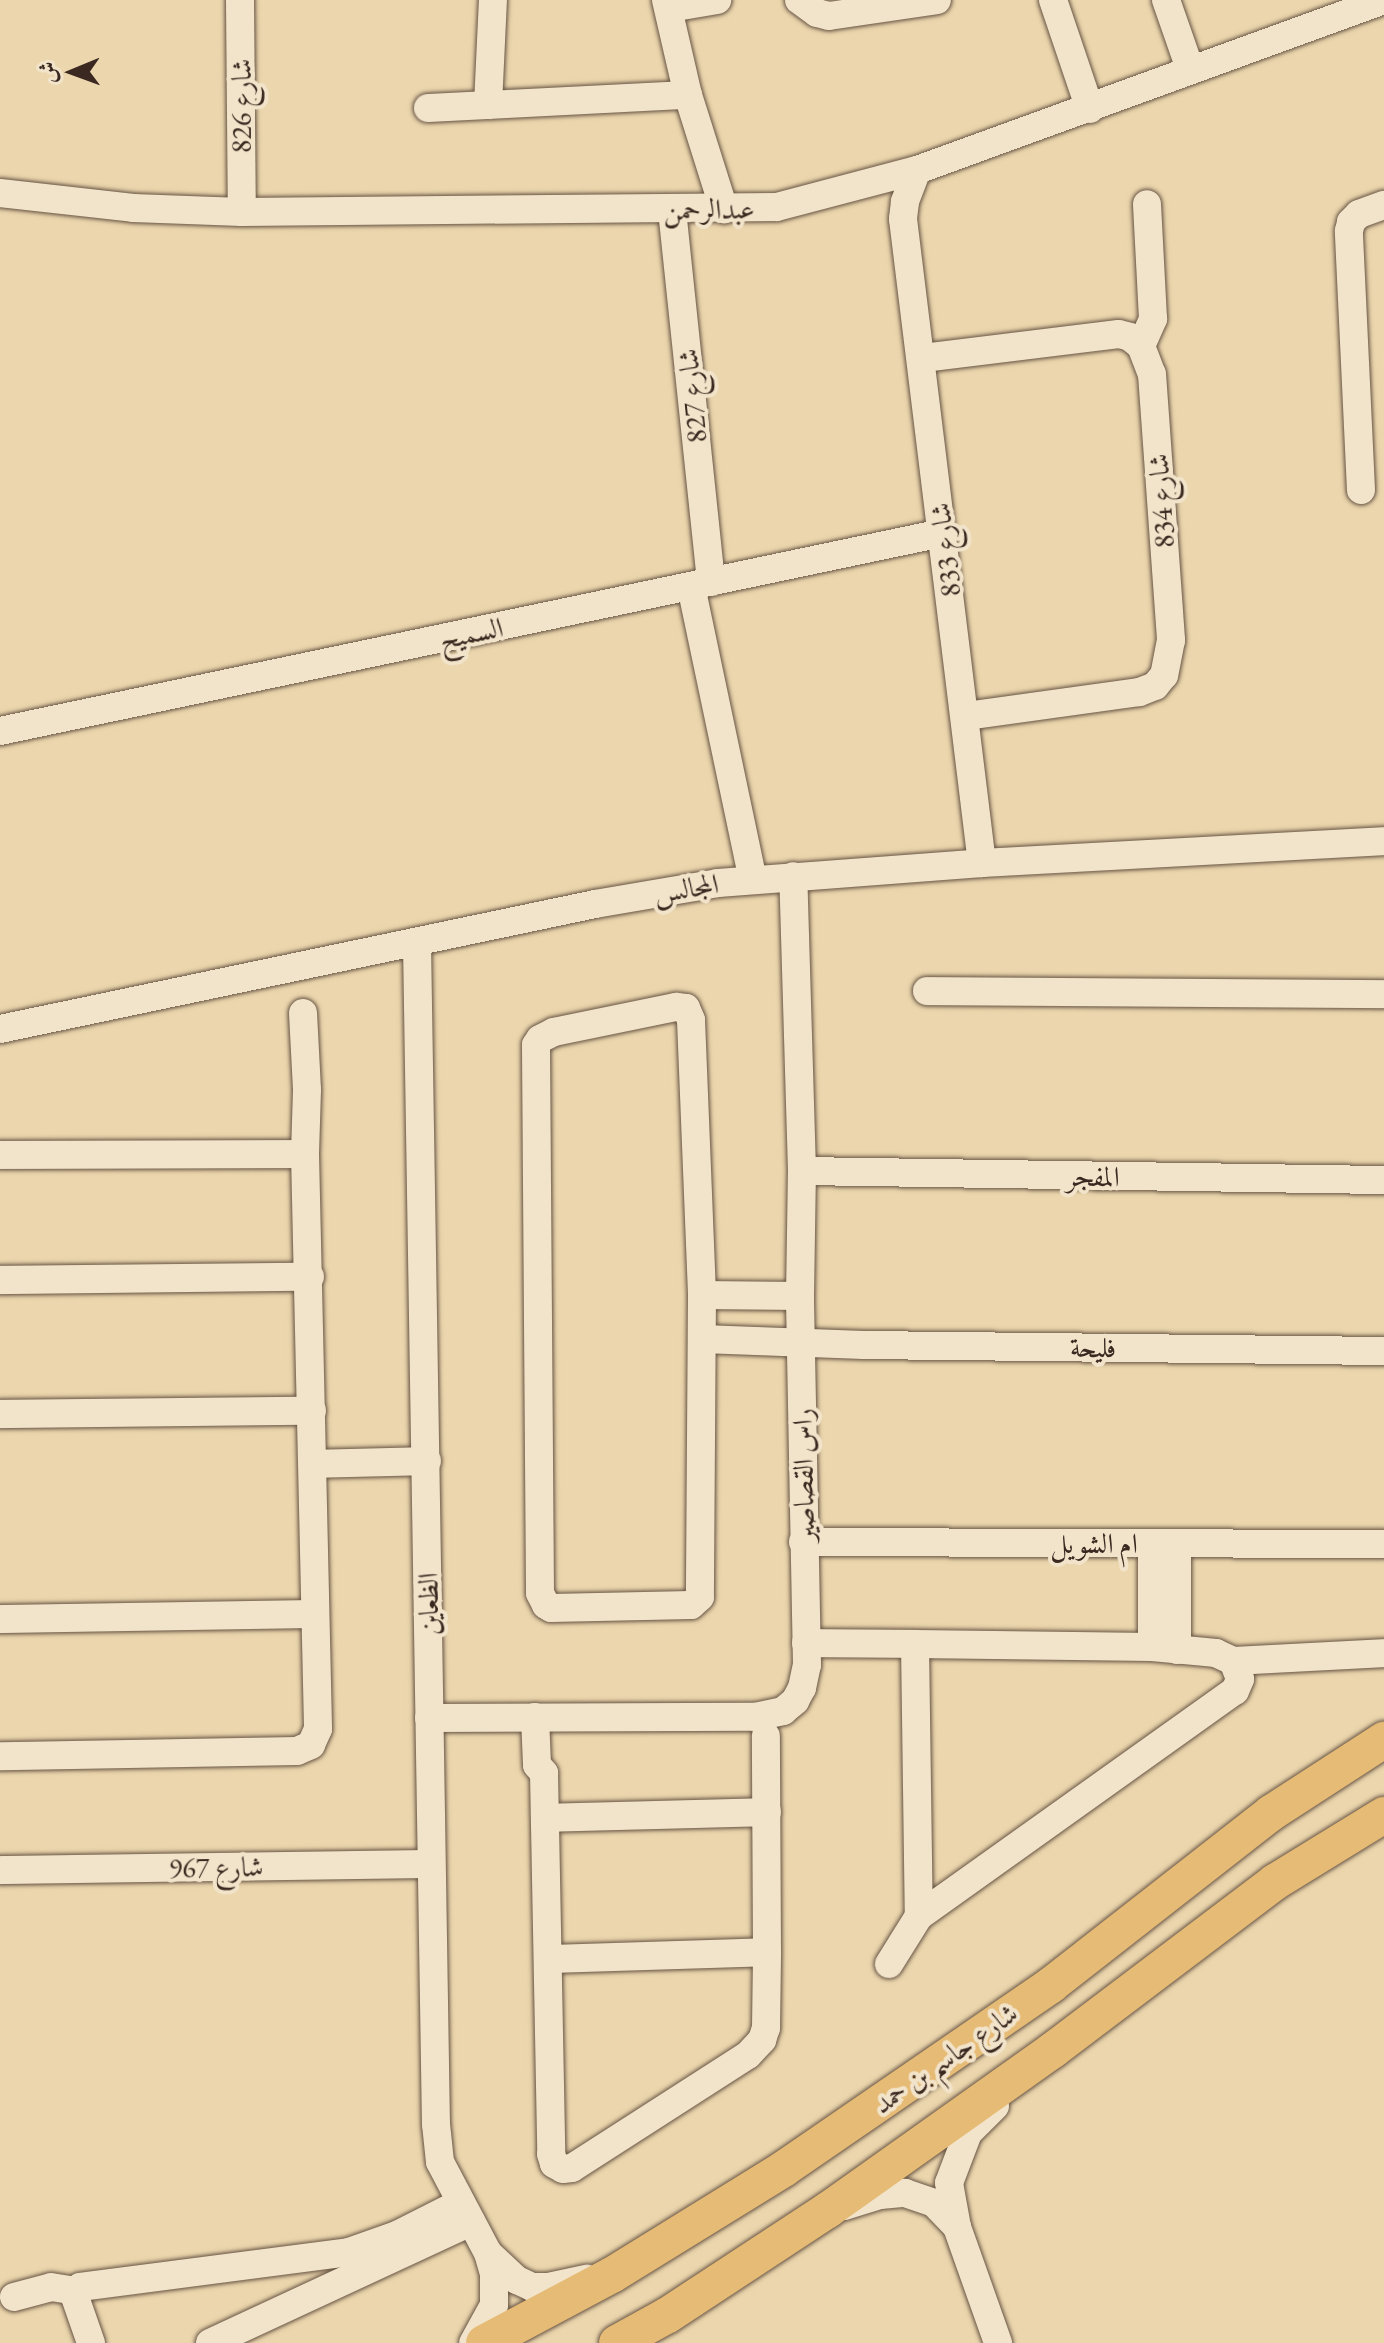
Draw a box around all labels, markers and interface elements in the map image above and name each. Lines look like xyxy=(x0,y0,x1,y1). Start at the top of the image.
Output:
north arrow xyxy=(32,32,112,112)
street label: شارع 826 xyxy=(224,59,258,153)
text: ش xyxy=(33,61,62,84)
street label: عبدالرحمن xyxy=(663,191,755,227)
street label: شارع 827 xyxy=(670,347,714,445)
street label: شارع 834 xyxy=(1141,453,1181,549)
street label: شارع 833 xyxy=(923,501,967,599)
street label: السميح xyxy=(436,610,506,656)
street label: المجالس xyxy=(651,866,721,910)
street label: المفجر xyxy=(1066,1159,1120,1193)
street label: فليحة xyxy=(1070,1330,1116,1364)
street label: راس القصاصير xyxy=(785,1408,821,1542)
street label: ام الشويل xyxy=(1050,1526,1138,1560)
street label: الظعاين xyxy=(411,1572,445,1636)
street label: شارع 967 xyxy=(168,1849,264,1885)
street label: شارع جاسم بن حمد xyxy=(866,1996,1024,2120)

